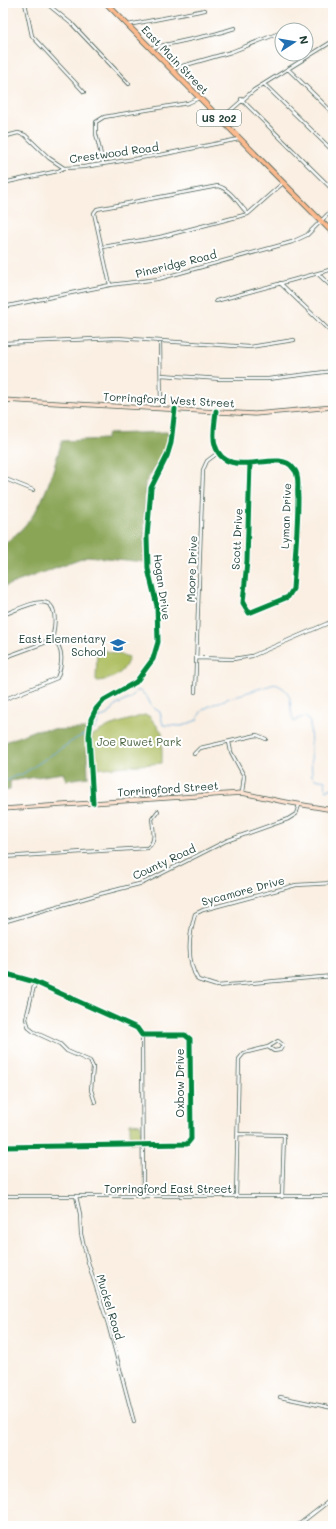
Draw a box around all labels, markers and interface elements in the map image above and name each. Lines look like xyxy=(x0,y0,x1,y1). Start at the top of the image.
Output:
street label: East Main Street xyxy=(139,22,212,98)
north arrow xyxy=(274,22,314,62)
text: N xyxy=(296,34,312,45)
road number: US 202 xyxy=(197,110,241,126)
street label: Crestwood Road xyxy=(68,139,159,166)
street label: Pineridge Road xyxy=(134,246,218,281)
street label: Torringford West Street xyxy=(103,389,235,410)
street label: Lyman Drive xyxy=(277,483,294,549)
street label: Scott Drive xyxy=(227,508,246,570)
street label: Moore Drive xyxy=(183,535,200,603)
street label: Hogan Drive xyxy=(150,553,175,621)
place label: East Elementary School xyxy=(19,631,106,659)
school or university icon: East Elementary School xyxy=(109,636,127,654)
park label: Joe Ruwet Park xyxy=(97,734,181,749)
street label: Torringford Street xyxy=(117,777,219,800)
street label: County Road xyxy=(130,840,198,883)
street label: Sycamore Drive xyxy=(200,872,286,909)
street label: Oxbow Drive xyxy=(172,1048,187,1117)
street label: Torringford East Street xyxy=(104,1181,232,1196)
street label: Muckel Road xyxy=(93,1272,128,1341)

